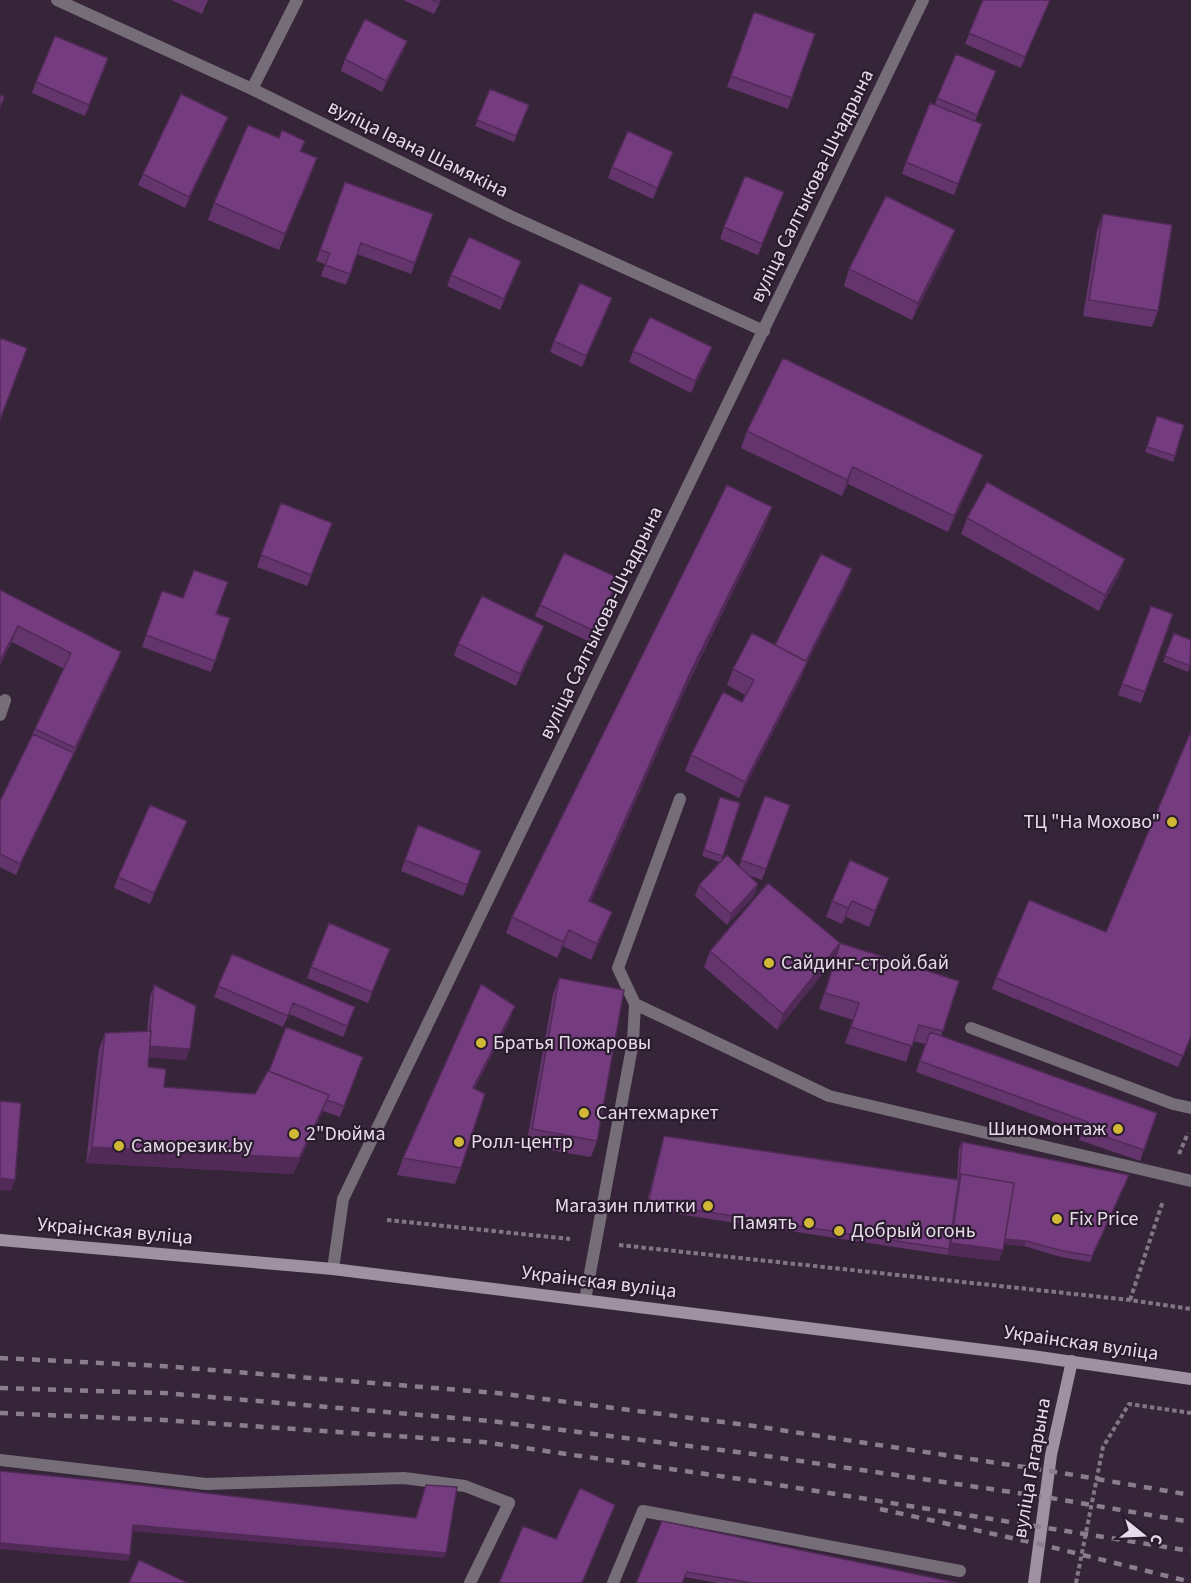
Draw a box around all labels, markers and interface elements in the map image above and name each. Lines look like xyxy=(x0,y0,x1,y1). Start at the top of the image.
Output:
street label: вуліца Салтыкова-Шчадрына xyxy=(743,65,881,307)
street label: вуліца Івана Шамякіна xyxy=(323,93,513,205)
street label: вуліца Салтыкова-Шчадрына xyxy=(532,502,670,744)
place label: ТЦ "На Мохово" xyxy=(1023,808,1160,836)
marker: ТЦ "На Мохово" xyxy=(1165,815,1179,829)
place label: Сайдинг-строй.бай xyxy=(781,949,949,977)
marker: Сайдинг-строй.бай xyxy=(762,956,776,970)
place label: Братья Пожаровы xyxy=(493,1029,651,1057)
marker: Братья Пожаровы xyxy=(474,1036,488,1050)
place label: Сантехмаркет xyxy=(596,1099,719,1127)
marker: Сантехмаркет xyxy=(577,1106,591,1120)
place label: Шиномонтаж xyxy=(988,1115,1106,1143)
place label: 2"Dюйма xyxy=(306,1120,386,1148)
marker: Шиномонтаж xyxy=(1111,1122,1125,1136)
marker: 2"Dюйма xyxy=(287,1127,301,1141)
place label: Ролл-центр xyxy=(471,1128,573,1156)
place label: Саморезик.by xyxy=(131,1132,253,1160)
marker: Ролл-центр xyxy=(452,1135,466,1149)
marker: Саморезик.by xyxy=(112,1139,126,1153)
place label: Магазин плитки xyxy=(555,1192,696,1220)
marker: Магазин плитки xyxy=(701,1199,715,1213)
place label: Fix Price xyxy=(1069,1205,1139,1233)
place label: Память xyxy=(732,1209,797,1237)
street label: Украінская вуліца xyxy=(36,1210,194,1252)
marker: Fix Price xyxy=(1050,1212,1064,1226)
marker: Память xyxy=(802,1216,816,1230)
place label: Добрый огонь xyxy=(851,1217,976,1245)
marker: Добрый огонь xyxy=(832,1224,846,1238)
street label: Украінская вуліца xyxy=(520,1259,678,1305)
street label: Украінская вуліца xyxy=(1002,1318,1160,1368)
street label: вуліца Гагарына xyxy=(1006,1396,1058,1540)
north arrow xyxy=(1113,1505,1173,1565)
text: С xyxy=(1144,1531,1168,1547)

